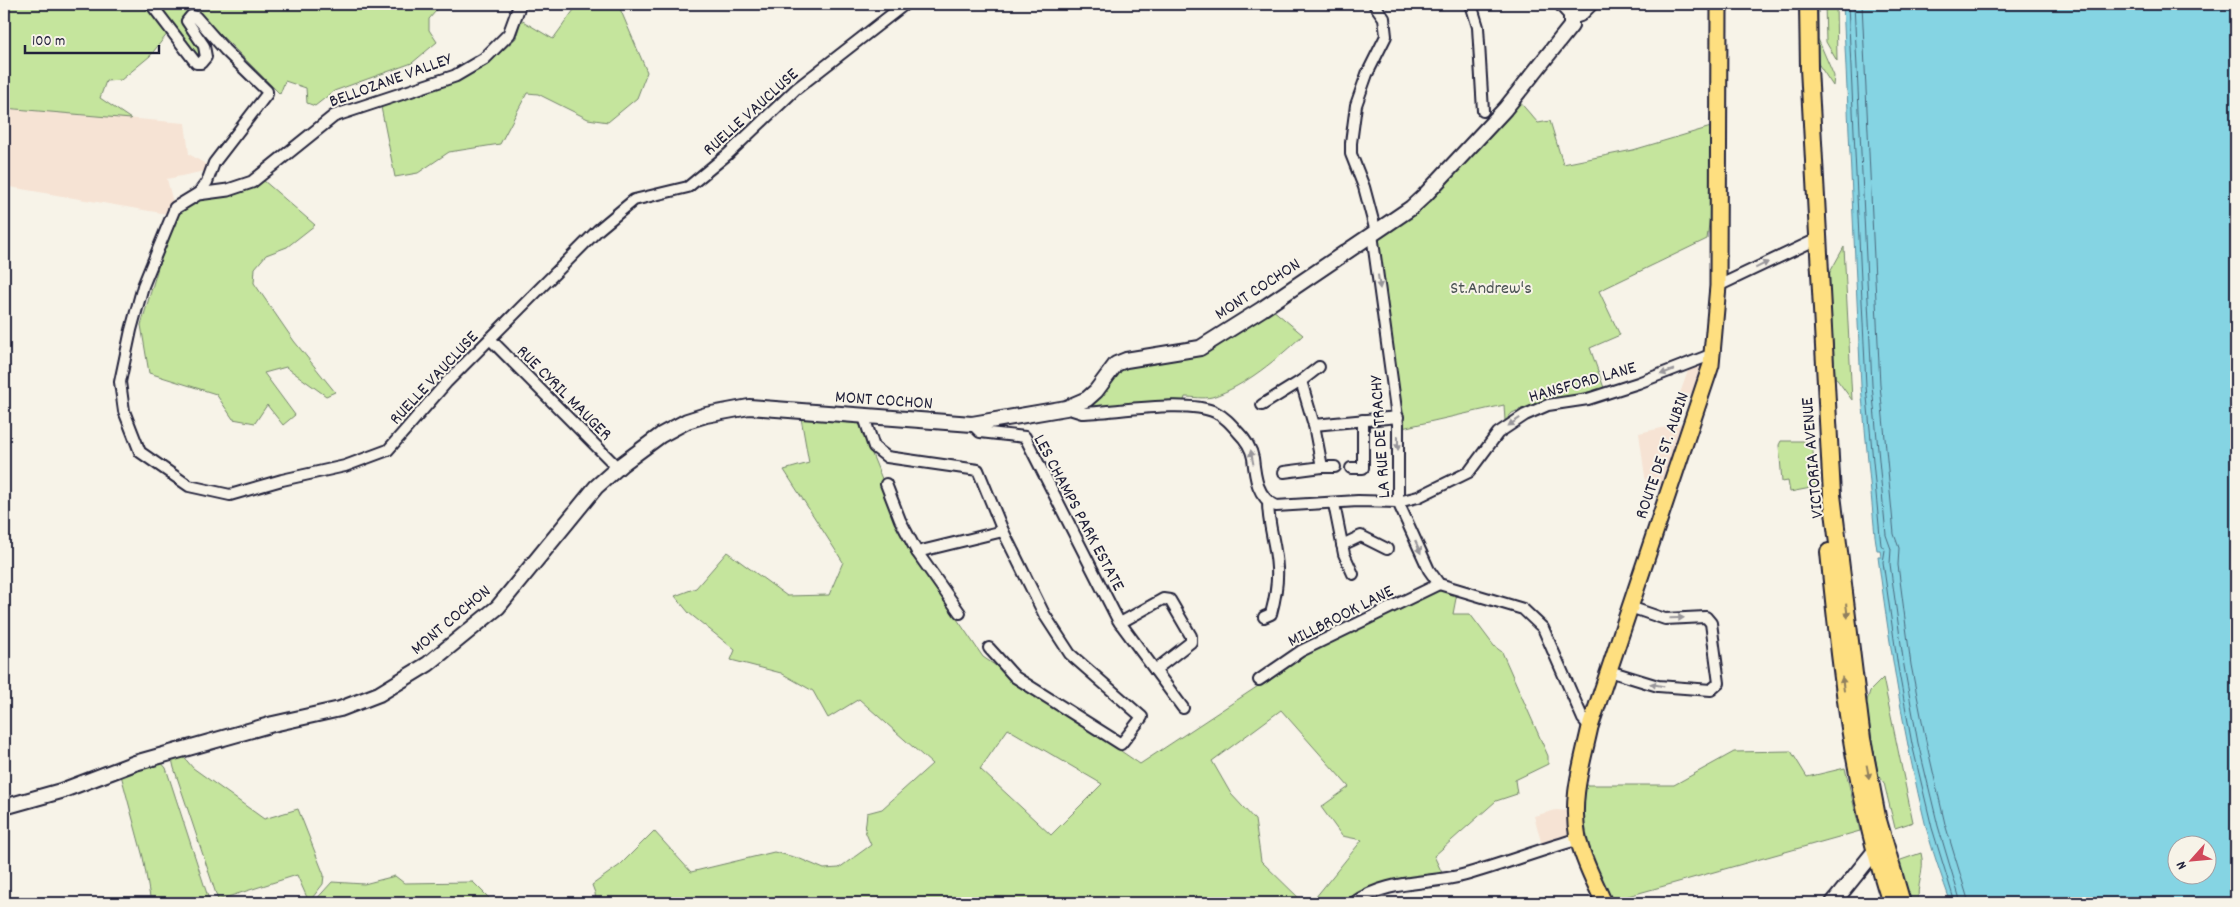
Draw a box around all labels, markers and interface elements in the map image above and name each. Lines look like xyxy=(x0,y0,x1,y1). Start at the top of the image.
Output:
scale bar xyxy=(25,22,159,54)
text: 100 m xyxy=(32,31,65,53)
street label: BELLOZANE VALLEY xyxy=(326,47,457,115)
street label: RUELLE VAUCLUSE xyxy=(698,63,805,163)
street label: MONT COCHON xyxy=(1211,253,1306,327)
one-way arrow xyxy=(1754,261,1769,269)
one-way arrow xyxy=(1375,275,1383,291)
park label: St.Andrew's xyxy=(1450,277,1532,302)
street label: RUELLE VAUCLUSE xyxy=(384,326,485,431)
street label: RUE CYRIL MAUGER xyxy=(510,340,617,447)
street label: HANSFORD LANE xyxy=(1526,356,1639,411)
one-way arrow xyxy=(1659,368,1674,376)
street label: LA RUE DE TRACHY xyxy=(1365,373,1398,499)
street label: MONT COCHON xyxy=(834,386,933,417)
street label: ROUTE DE ST. AUBIN xyxy=(1630,389,1697,523)
street label: VICTORIA AVENUE xyxy=(1796,396,1831,519)
one-way arrow xyxy=(1507,417,1521,427)
street label: LES CHAMPS PARK ESTATE xyxy=(1026,430,1130,596)
one-way arrow xyxy=(1394,436,1402,452)
one-way arrow xyxy=(1248,450,1256,465)
one-way arrow xyxy=(1415,540,1423,554)
street label: MONT COCHON xyxy=(406,580,497,662)
street label: MILLBROOK LANE xyxy=(1284,580,1398,655)
one-way arrow xyxy=(1843,603,1851,619)
one-way arrow xyxy=(1669,614,1685,622)
one-way arrow xyxy=(1839,676,1847,692)
one-way arrow xyxy=(1649,680,1665,688)
one-way arrow xyxy=(1864,764,1872,779)
north arrow xyxy=(2168,834,2218,884)
text: N xyxy=(2172,857,2193,873)

